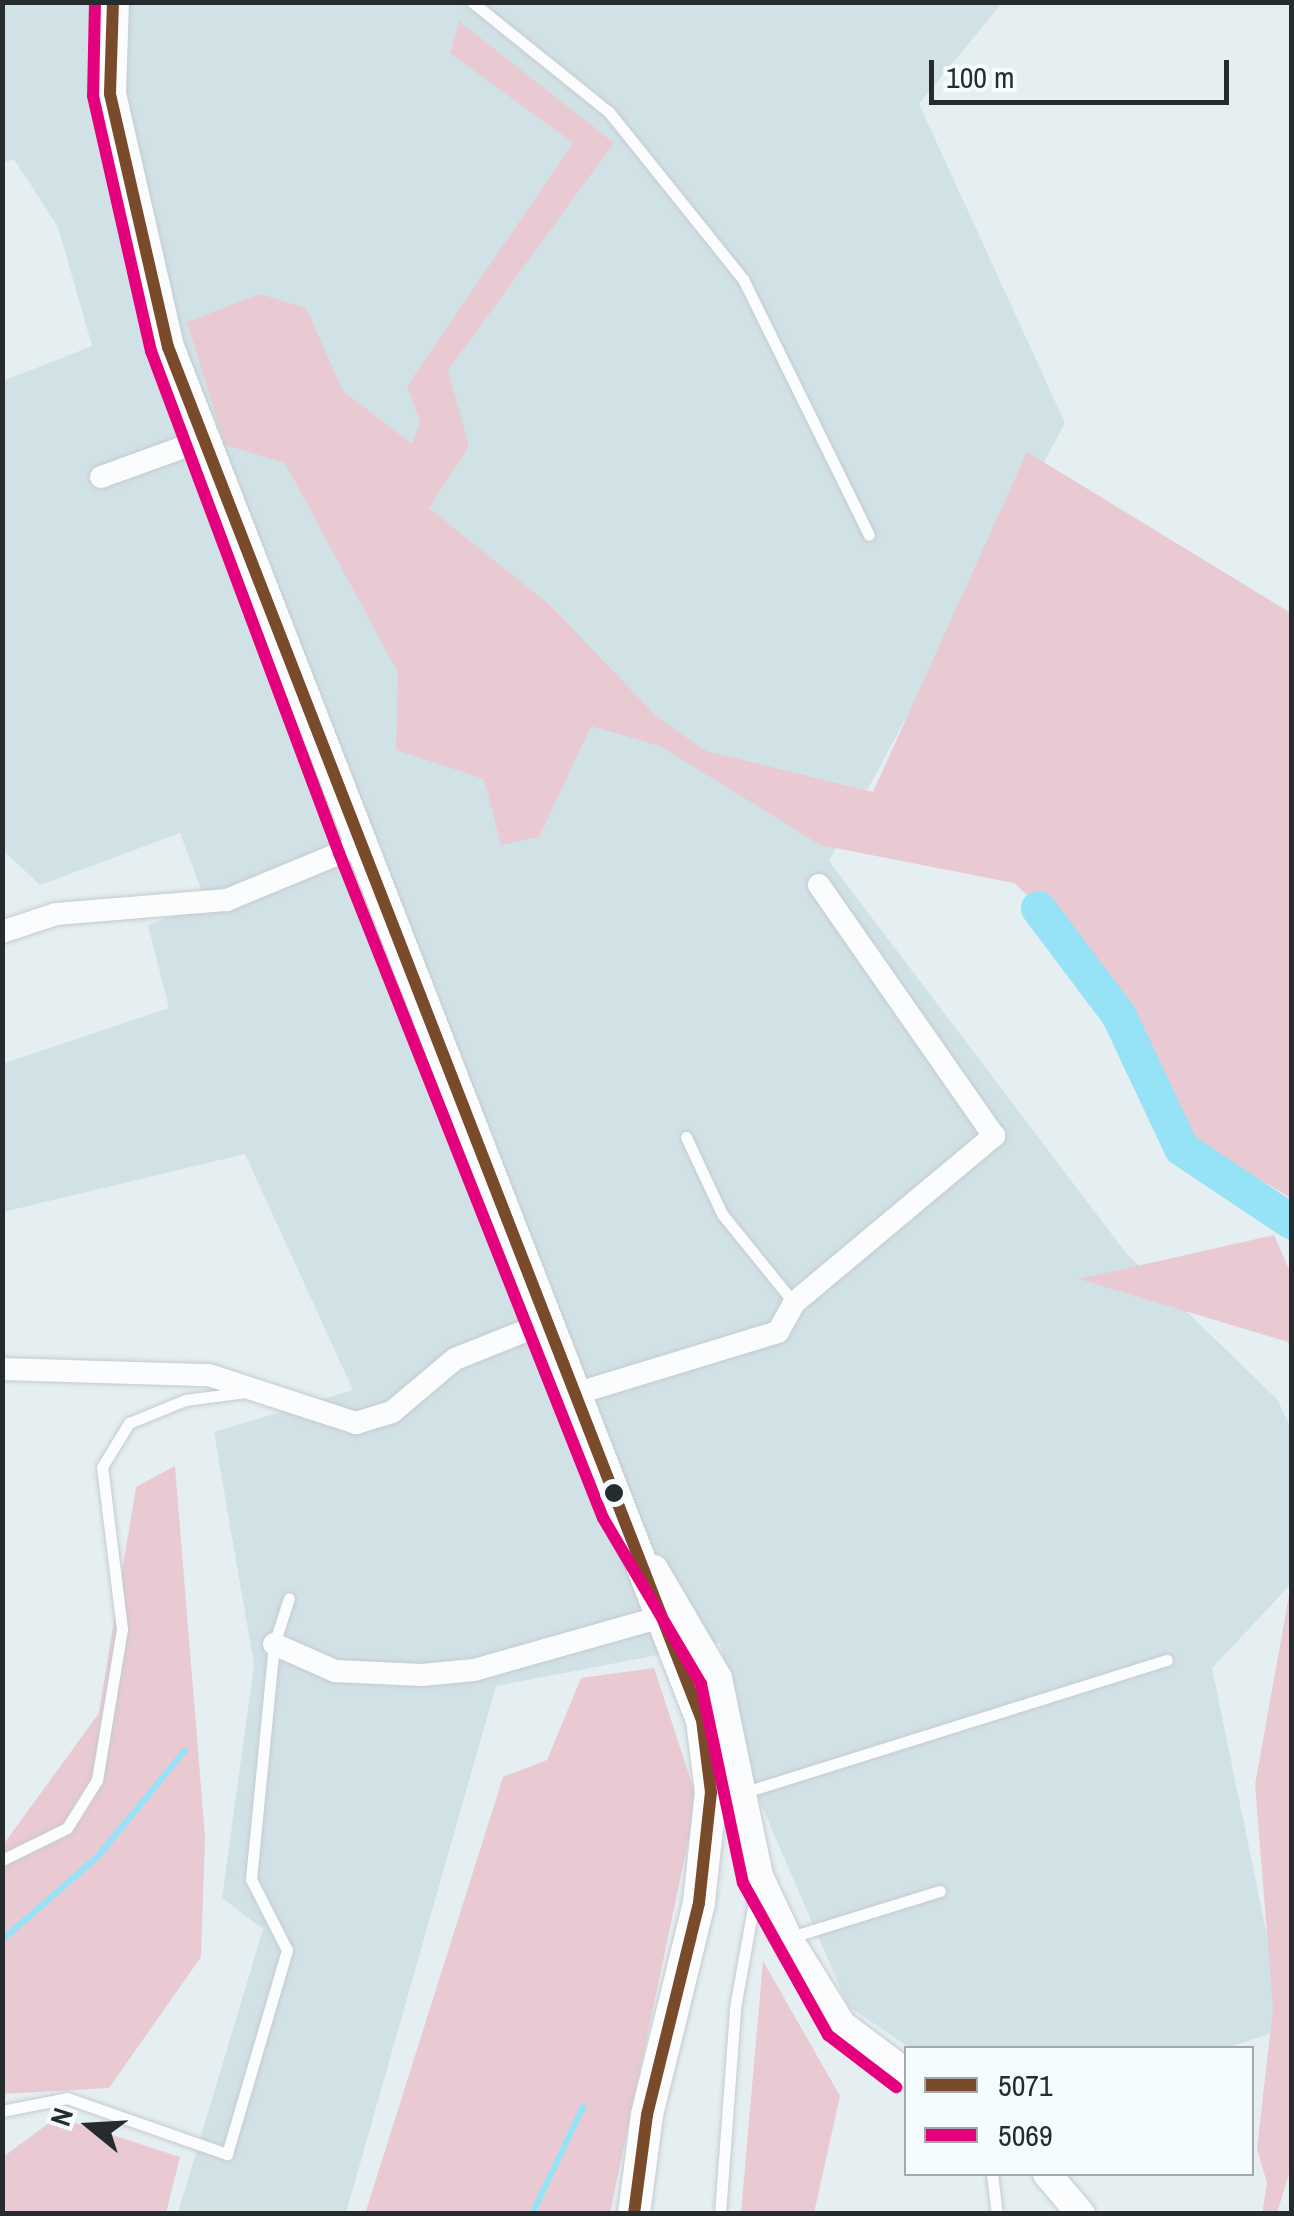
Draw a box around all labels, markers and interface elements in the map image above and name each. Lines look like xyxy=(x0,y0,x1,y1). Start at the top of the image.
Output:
scale bar xyxy=(934,40,1234,102)
text: 100 m xyxy=(946,57,1014,97)
unlabelled marker xyxy=(604,1483,624,1503)
legend xyxy=(904,2046,1254,2176)
text: 5071 xyxy=(998,2065,1053,2105)
north arrow xyxy=(40,2076,140,2176)
text: N xyxy=(41,2103,82,2130)
text: 5069 xyxy=(998,2115,1053,2155)

